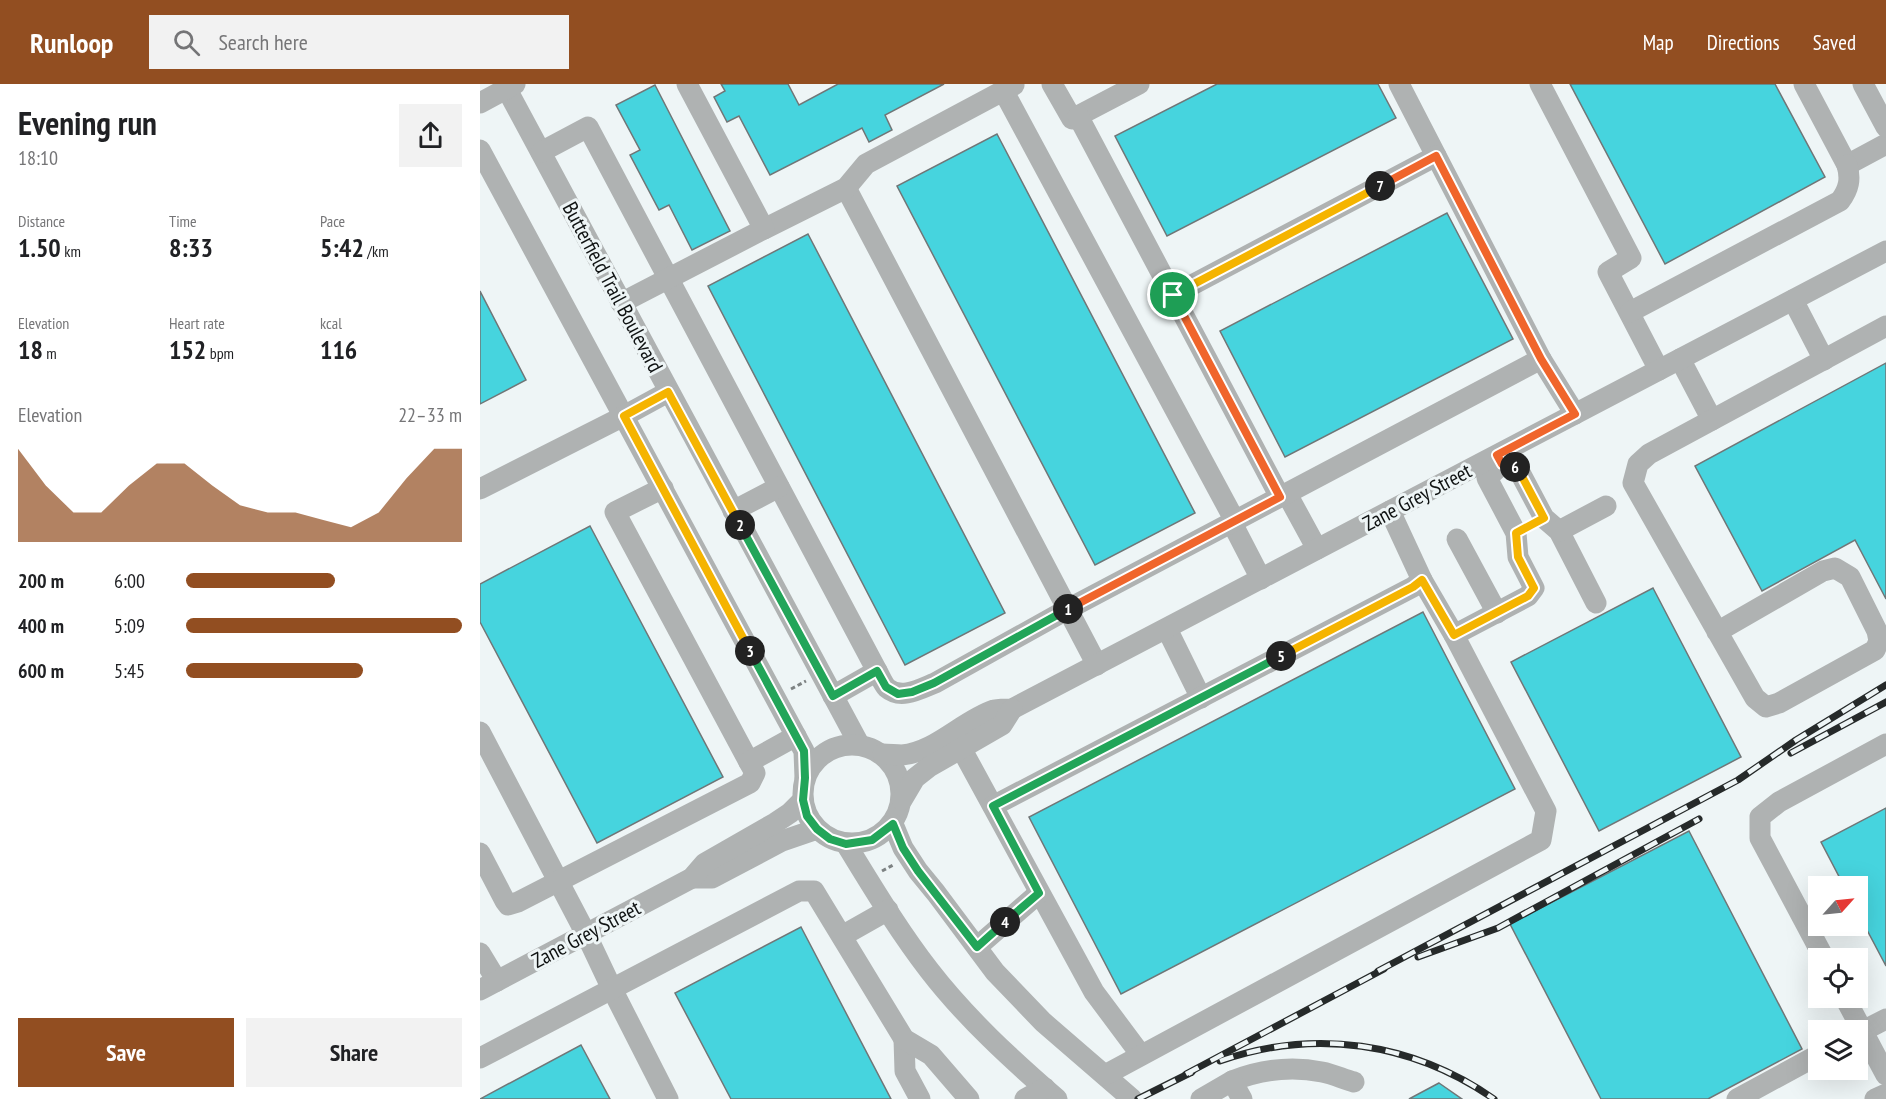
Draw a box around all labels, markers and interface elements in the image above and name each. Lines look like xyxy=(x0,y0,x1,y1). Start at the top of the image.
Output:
search box xyxy=(149,15,569,69)
text: Runloop xyxy=(30,24,113,61)
icon: search xyxy=(170,26,203,59)
text: Search here xyxy=(218,28,308,56)
text: Map xyxy=(1643,29,1674,56)
text: Directions xyxy=(1707,29,1780,56)
text: Saved xyxy=(1813,29,1856,56)
text: Evening run xyxy=(18,101,157,144)
button: share xyxy=(399,104,462,167)
text: 18:10 xyxy=(18,145,58,171)
pin: 7 xyxy=(1365,171,1395,201)
text: 7 xyxy=(1376,176,1384,196)
street label: Butterfield Trail Boulevard xyxy=(557,197,669,377)
text: Distance xyxy=(18,211,65,231)
text: Time xyxy=(169,211,197,231)
text: Pace xyxy=(320,211,345,231)
text: 1.50 xyxy=(18,231,61,264)
text: 8:33 xyxy=(169,231,213,264)
text: 5:42 xyxy=(320,231,364,264)
text: km xyxy=(61,241,81,261)
text: /km xyxy=(364,241,389,261)
pin xyxy=(1147,269,1198,320)
icon: arrive xyxy=(1156,278,1189,311)
text: Elevation xyxy=(18,313,69,333)
text: Heart rate xyxy=(169,313,225,333)
text: kcal xyxy=(320,313,342,333)
text: 18 xyxy=(18,333,43,366)
text: 152 xyxy=(169,333,206,366)
text: 116 xyxy=(320,333,357,366)
text: m xyxy=(43,343,57,363)
text: bpm xyxy=(206,343,234,363)
text: Elevation xyxy=(18,402,82,428)
text: 22–33 m xyxy=(398,402,462,428)
pin: 6 xyxy=(1500,452,1530,482)
street label: Zane Grey Street xyxy=(1358,457,1476,537)
text: 6 xyxy=(1511,457,1519,477)
pin: 2 xyxy=(725,510,755,540)
text: 2 xyxy=(736,515,744,535)
text: 200 m xyxy=(18,568,64,594)
text: 6:00 xyxy=(114,568,145,594)
pin: 1 xyxy=(1053,594,1083,624)
text: 1 xyxy=(1064,599,1072,619)
text: 400 m xyxy=(18,613,64,639)
text: 5:09 xyxy=(114,613,145,639)
pin: 3 xyxy=(735,636,765,666)
text: 3 xyxy=(746,641,754,661)
pin: 5 xyxy=(1266,641,1296,671)
text: 5 xyxy=(1277,646,1285,666)
text: 600 m xyxy=(18,658,64,684)
text: 5:45 xyxy=(114,658,145,684)
north arrow xyxy=(1808,876,1868,936)
map controls xyxy=(1808,876,1868,1080)
street label: Zane Grey Street xyxy=(527,894,645,974)
pin: 4 xyxy=(990,907,1020,937)
text: 4 xyxy=(1001,912,1009,932)
button: locate xyxy=(1808,948,1868,1008)
button: Save xyxy=(18,1018,234,1087)
button: Share xyxy=(246,1018,462,1087)
button: layers xyxy=(1808,1020,1868,1080)

